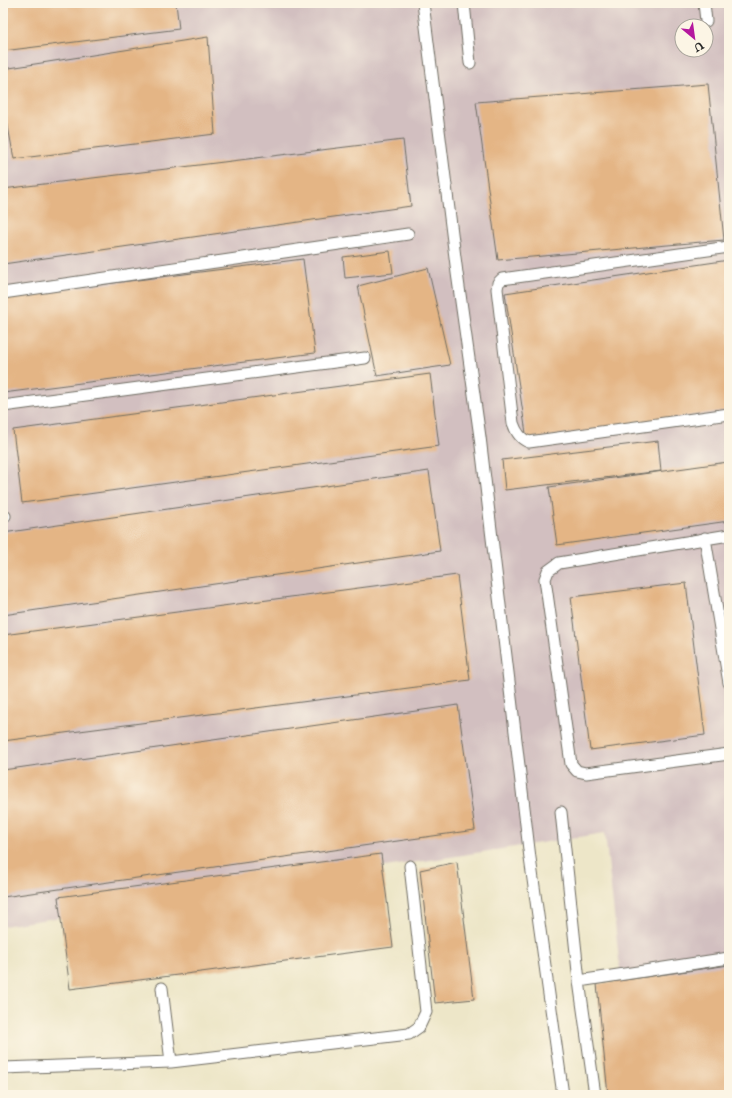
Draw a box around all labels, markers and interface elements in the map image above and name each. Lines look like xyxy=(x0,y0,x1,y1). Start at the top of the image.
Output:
north arrow xyxy=(674,18,714,58)
text: U xyxy=(690,37,707,55)

